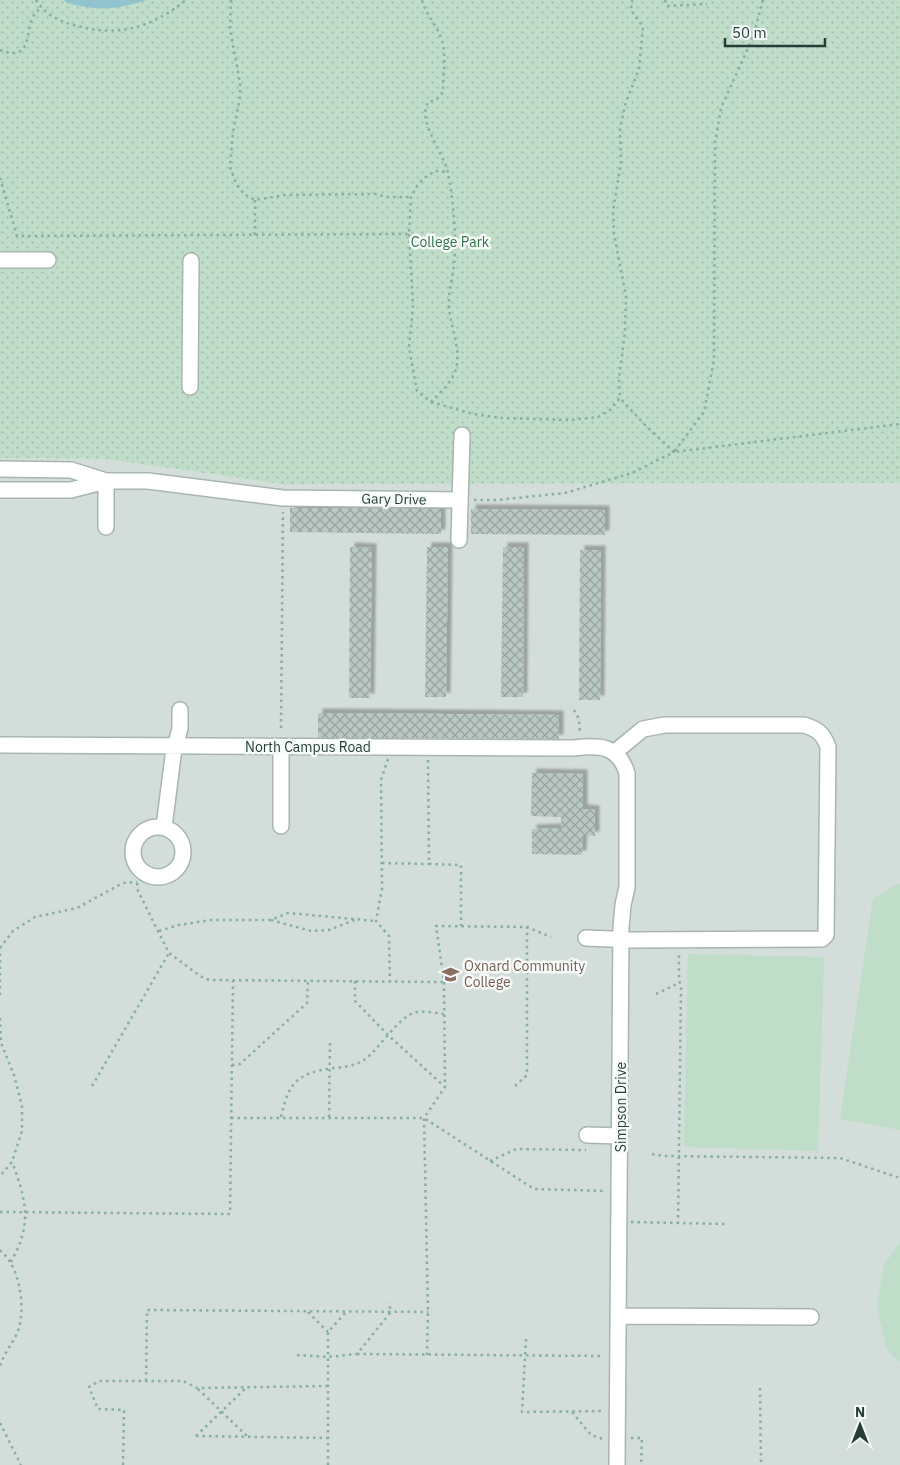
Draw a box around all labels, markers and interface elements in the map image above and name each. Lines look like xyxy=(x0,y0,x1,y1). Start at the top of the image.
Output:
scale bar xyxy=(725,15,825,47)
text: 50 m xyxy=(732,23,767,42)
park label: College Park xyxy=(411,233,490,251)
street label: Gary Drive xyxy=(361,489,427,509)
street label: North Campus Road xyxy=(245,738,371,756)
place label: Oxnard Community College xyxy=(464,957,585,991)
school or university icon: Oxnard Community College xyxy=(440,964,460,984)
street label: Simpson Drive xyxy=(612,1061,630,1152)
north arrow xyxy=(835,1400,885,1450)
text: N xyxy=(855,1403,865,1421)

